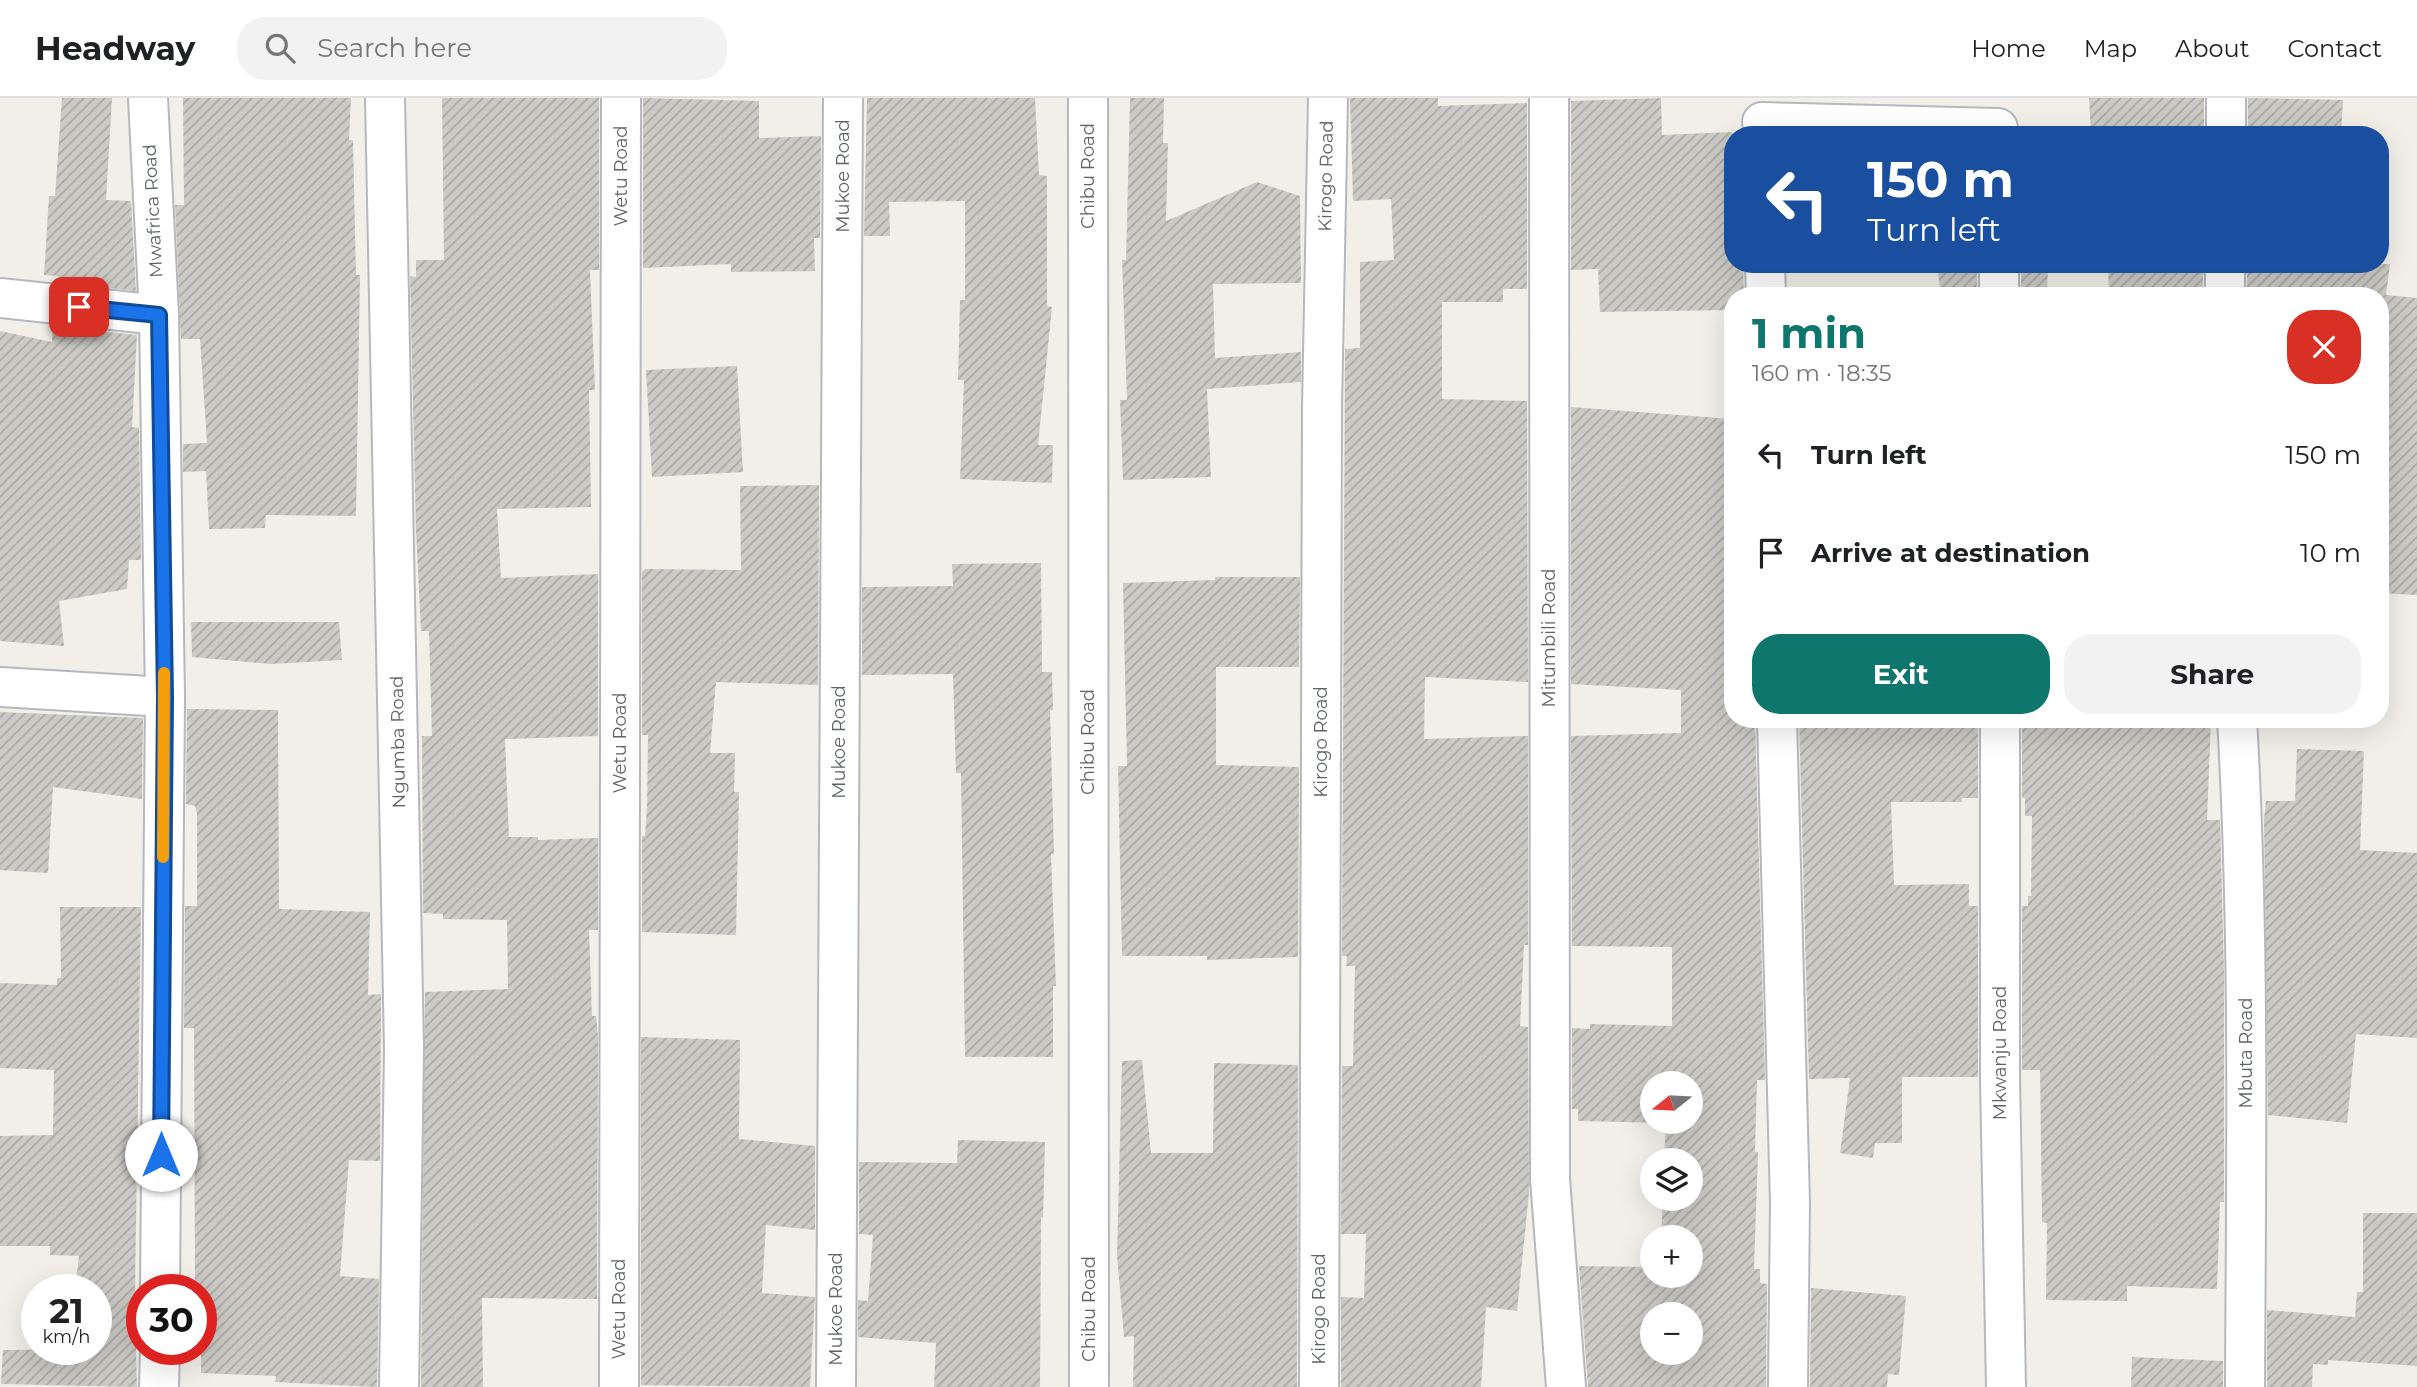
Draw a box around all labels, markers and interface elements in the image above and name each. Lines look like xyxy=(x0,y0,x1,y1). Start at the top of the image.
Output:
search box xyxy=(237,17,727,80)
text: Headway xyxy=(35,28,195,68)
icon: search xyxy=(261,29,299,67)
text: Search here xyxy=(317,32,472,64)
text: Home xyxy=(1971,34,2046,63)
text: Map xyxy=(2084,34,2137,63)
text: About xyxy=(2175,34,2249,63)
text: Contact xyxy=(2287,34,2382,63)
street label: Mukoe Road xyxy=(832,119,854,233)
street label: Kirogo Road xyxy=(1314,120,1338,232)
street label: Chibu Road xyxy=(1077,123,1099,229)
street label: Wetu Road xyxy=(610,125,632,227)
street label: Mwafrica Road xyxy=(139,144,167,278)
text: 150 m xyxy=(1867,150,2014,209)
icon: left xyxy=(1752,154,1843,245)
text: Turn left xyxy=(1867,210,2001,249)
pin xyxy=(49,277,109,337)
icon: arrive xyxy=(60,288,98,326)
text: 1 min xyxy=(1752,307,1866,359)
button: close xyxy=(2287,310,2361,384)
text: 160 m · 18:35 xyxy=(1752,359,1891,387)
icon: left xyxy=(1752,436,1790,474)
text: Turn left xyxy=(1811,439,1927,471)
text: 150 m xyxy=(2285,439,2361,471)
icon: arrive xyxy=(1752,534,1790,572)
text: Arrive at destination xyxy=(1811,537,2090,569)
text: 10 m xyxy=(2300,537,2361,569)
street label: Mitumbili Road xyxy=(1538,569,1560,707)
button: Exit xyxy=(1752,634,2050,714)
button: Share xyxy=(2064,634,2361,714)
street label: Ngumba Road xyxy=(386,675,410,809)
street label: Mukoe Road xyxy=(828,685,850,799)
street label: Kirogo Road xyxy=(1310,686,1332,798)
street label: Chibu Road xyxy=(1077,689,1099,795)
street label: Wetu Road xyxy=(609,692,631,794)
street label: Mkwanju Road xyxy=(1989,986,2011,1120)
street label: Mbuta Road xyxy=(2235,998,2257,1108)
north arrow xyxy=(1640,1071,1703,1134)
map controls xyxy=(1640,1071,1703,1365)
position arrow xyxy=(124,1118,198,1192)
button: layers xyxy=(1640,1148,1703,1211)
button: + xyxy=(1640,1225,1703,1288)
street label: Mukoe Road xyxy=(825,1252,847,1366)
street label: Kirogo Road xyxy=(1308,1253,1330,1365)
street label: Chibu Road xyxy=(1078,1256,1100,1362)
street label: Wetu Road xyxy=(608,1258,630,1360)
speed limit sign: 30 xyxy=(126,1274,217,1365)
text: 21 xyxy=(49,1289,84,1332)
button: − xyxy=(1640,1302,1703,1365)
text: km/h xyxy=(42,1326,91,1348)

